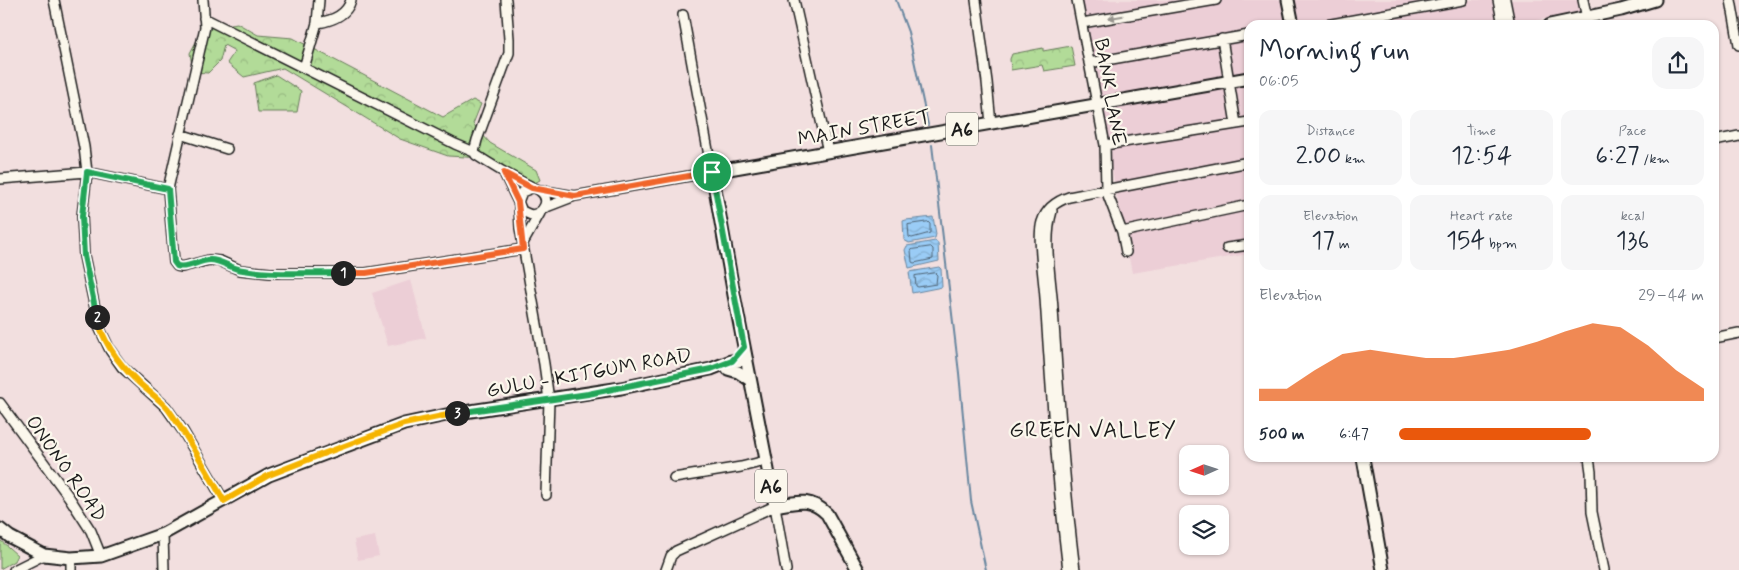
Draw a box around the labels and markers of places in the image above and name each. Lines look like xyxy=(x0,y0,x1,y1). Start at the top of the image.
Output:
pin xyxy=(691,151,733,193)
pin: 1 xyxy=(330,260,356,286)
pin: 2 xyxy=(84,304,110,330)
pin: 3 xyxy=(444,400,470,426)

